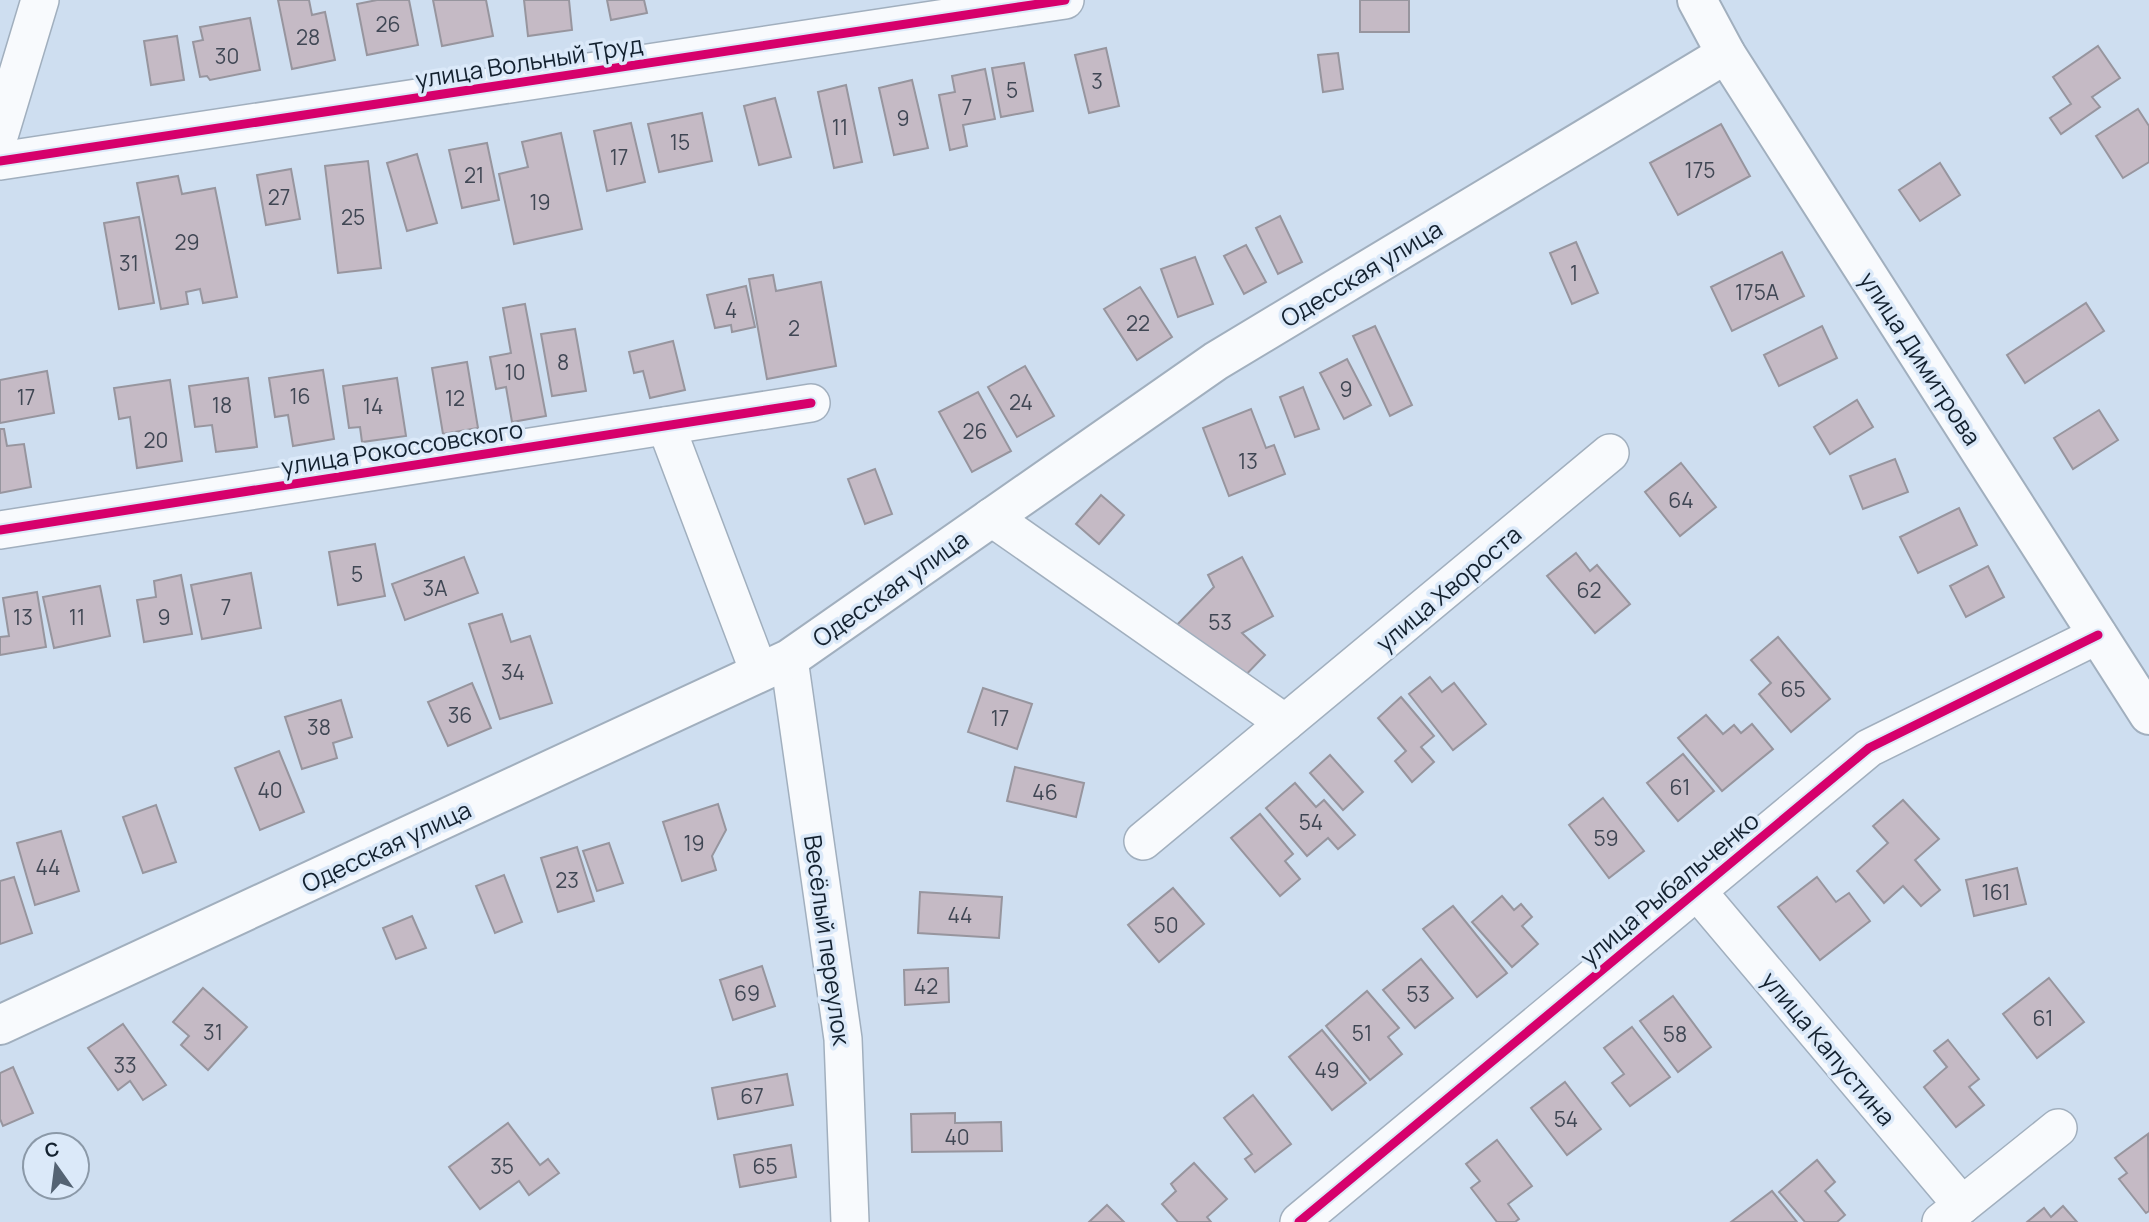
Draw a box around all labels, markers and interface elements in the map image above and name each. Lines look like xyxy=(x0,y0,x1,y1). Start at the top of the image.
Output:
house number: 26 xyxy=(375,10,401,38)
house number: 28 xyxy=(296,23,320,51)
street label: улица Вольный Труд xyxy=(413,27,645,95)
house number: 30 xyxy=(215,42,239,70)
house number: 3 xyxy=(1091,67,1103,95)
house number: 5 xyxy=(1006,76,1018,104)
house number: 7 xyxy=(962,93,972,121)
house number: 9 xyxy=(896,104,910,132)
house number: 11 xyxy=(832,113,848,141)
house number: 15 xyxy=(670,128,690,156)
house number: 17 xyxy=(610,143,628,171)
house number: 175 xyxy=(1685,156,1715,184)
house number: 21 xyxy=(464,161,484,189)
house number: 27 xyxy=(268,183,290,211)
house number: 19 xyxy=(529,188,551,216)
house number: 25 xyxy=(341,203,365,231)
street label: Одесская улица xyxy=(1274,212,1448,334)
house number: 29 xyxy=(174,228,200,256)
house number: 31 xyxy=(119,249,139,277)
house number: 1 xyxy=(1570,259,1578,287)
street label: улица Димитрова xyxy=(1852,265,1990,451)
house number: 175А xyxy=(1735,278,1779,306)
house number: 4 xyxy=(725,296,737,324)
house number: 22 xyxy=(1126,309,1150,337)
house number: 2 xyxy=(788,314,800,342)
house number: 8 xyxy=(557,348,569,376)
house number: 10 xyxy=(505,358,526,386)
house number: 9 xyxy=(1339,375,1353,403)
house number: 16 xyxy=(289,382,311,410)
house number: 17 xyxy=(17,383,35,411)
house number: 12 xyxy=(445,384,465,412)
house number: 24 xyxy=(1009,388,1033,416)
house number: 18 xyxy=(212,391,232,419)
house number: 14 xyxy=(363,392,383,420)
street label: улица Рокоссовского xyxy=(279,412,525,482)
house number: 26 xyxy=(962,417,988,445)
house number: 20 xyxy=(144,426,168,454)
house number: 13 xyxy=(1238,447,1258,475)
house number: 64 xyxy=(1668,486,1694,514)
street label: улица Хвороста xyxy=(1368,517,1528,659)
street label: Одесская улица xyxy=(806,522,974,654)
house number: 5 xyxy=(351,560,363,588)
house number: 3А xyxy=(423,574,447,602)
house number: 62 xyxy=(1576,576,1602,604)
house number: 7 xyxy=(221,593,231,621)
house number: 13 xyxy=(13,603,33,631)
house number: 11 xyxy=(69,603,85,631)
house number: 9 xyxy=(157,603,171,631)
house number: 53 xyxy=(1208,608,1232,636)
house number: 34 xyxy=(501,658,525,686)
house number: 65 xyxy=(1780,675,1806,703)
house number: 36 xyxy=(448,701,472,729)
house number: 17 xyxy=(991,704,1009,732)
house number: 38 xyxy=(307,713,331,741)
house number: 61 xyxy=(1670,773,1690,801)
house number: 40 xyxy=(257,776,283,804)
house number: 46 xyxy=(1032,778,1058,806)
street label: Одесская улица xyxy=(296,792,476,900)
street label: улица Рыбальченко xyxy=(1573,803,1765,973)
house number: 54 xyxy=(1299,808,1323,836)
house number: 59 xyxy=(1593,824,1619,852)
house number: 19 xyxy=(683,829,705,857)
street label: Весёлый переулок xyxy=(797,833,859,1048)
house number: 44 xyxy=(36,853,60,881)
house number: 23 xyxy=(555,866,579,894)
house number: 161 xyxy=(1981,878,2011,906)
house number: 44 xyxy=(948,901,972,929)
house number: 50 xyxy=(1154,911,1178,939)
street label: улица Капустина xyxy=(1755,964,1903,1132)
house number: 42 xyxy=(914,972,938,1000)
house number: 69 xyxy=(734,979,760,1007)
house number: 53 xyxy=(1406,980,1430,1008)
house number: 61 xyxy=(2033,1004,2053,1032)
house number: 31 xyxy=(203,1018,223,1046)
house number: 51 xyxy=(1352,1019,1372,1047)
house number: 58 xyxy=(1663,1020,1687,1048)
house number: 33 xyxy=(113,1051,137,1079)
house number: 49 xyxy=(1314,1056,1340,1084)
house number: 67 xyxy=(740,1082,764,1110)
house number: 54 xyxy=(1554,1105,1578,1133)
house number: 40 xyxy=(944,1123,970,1151)
north arrow xyxy=(21,1131,91,1201)
text: С xyxy=(42,1135,62,1164)
house number: 35 xyxy=(490,1152,514,1180)
house number: 65 xyxy=(752,1152,778,1180)

